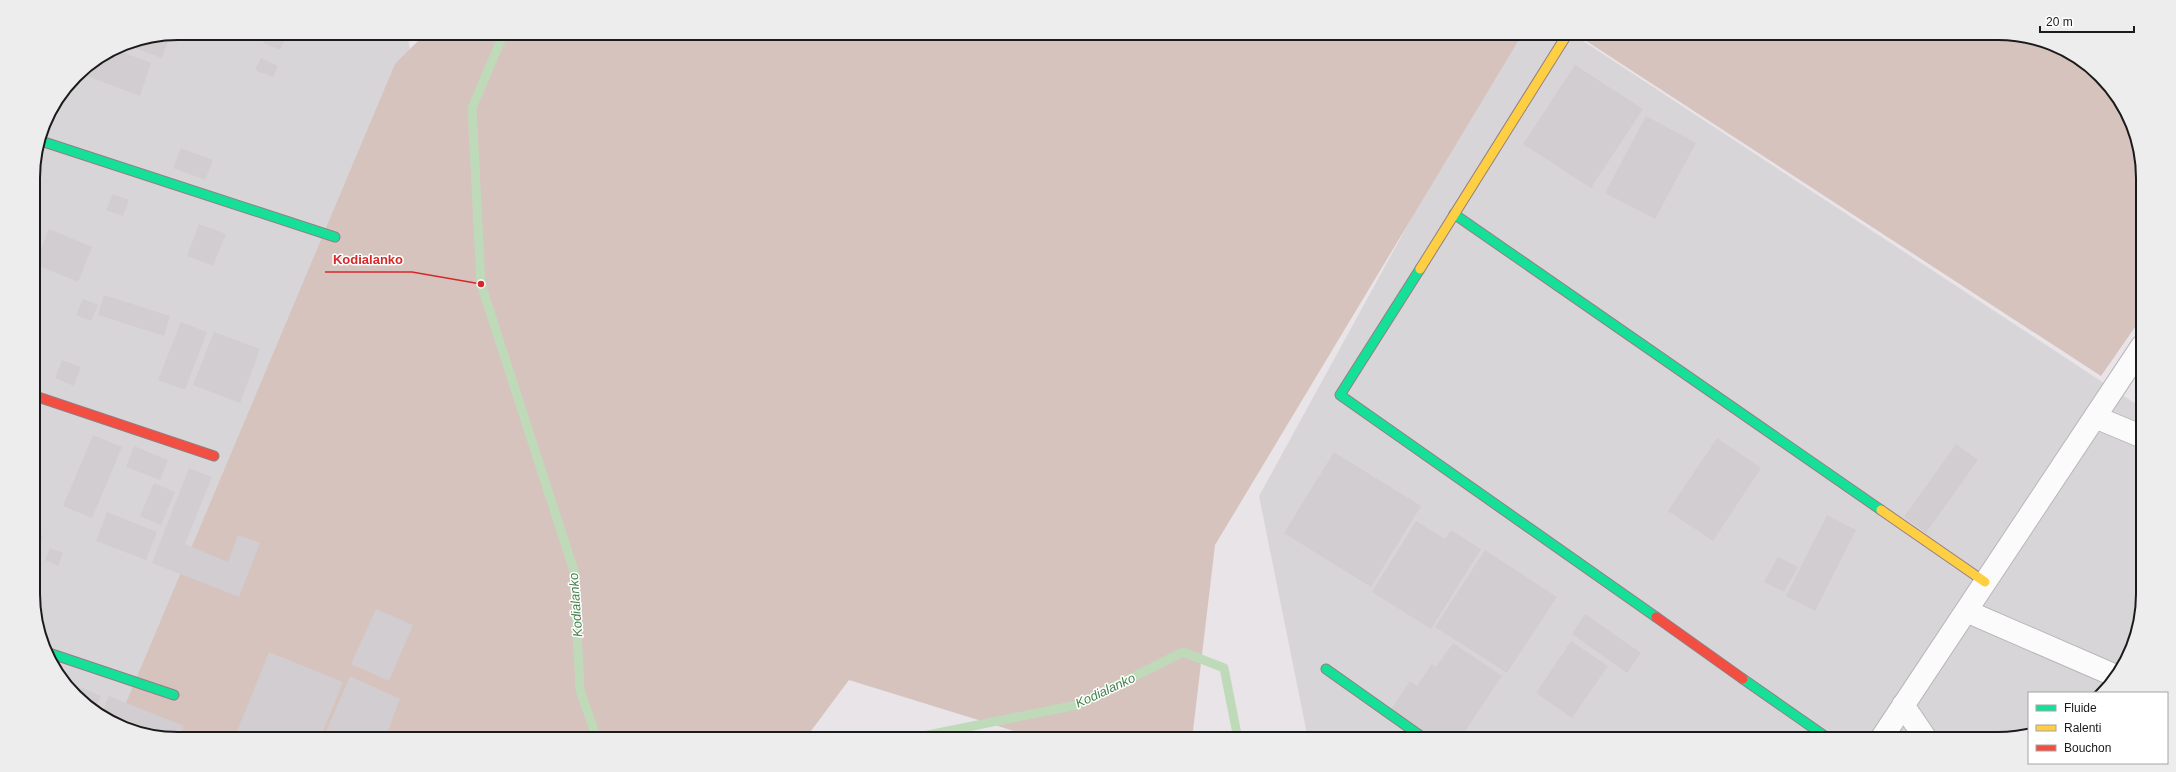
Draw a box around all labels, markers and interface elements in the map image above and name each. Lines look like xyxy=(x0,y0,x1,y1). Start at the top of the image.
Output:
scale bar xyxy=(2040,8,2134,34)
text: 20 m xyxy=(2046,15,2073,29)
callout: Kodialanko xyxy=(325,247,412,272)
text: Kodialanko xyxy=(333,252,403,267)
water label: Kodialanko xyxy=(566,572,585,638)
water label: Kodialanko xyxy=(1073,670,1138,711)
legend xyxy=(2028,692,2168,764)
text: Fluide xyxy=(2064,701,2097,715)
text: Ralenti xyxy=(2064,721,2101,735)
text: Bouchon xyxy=(2064,741,2111,755)

